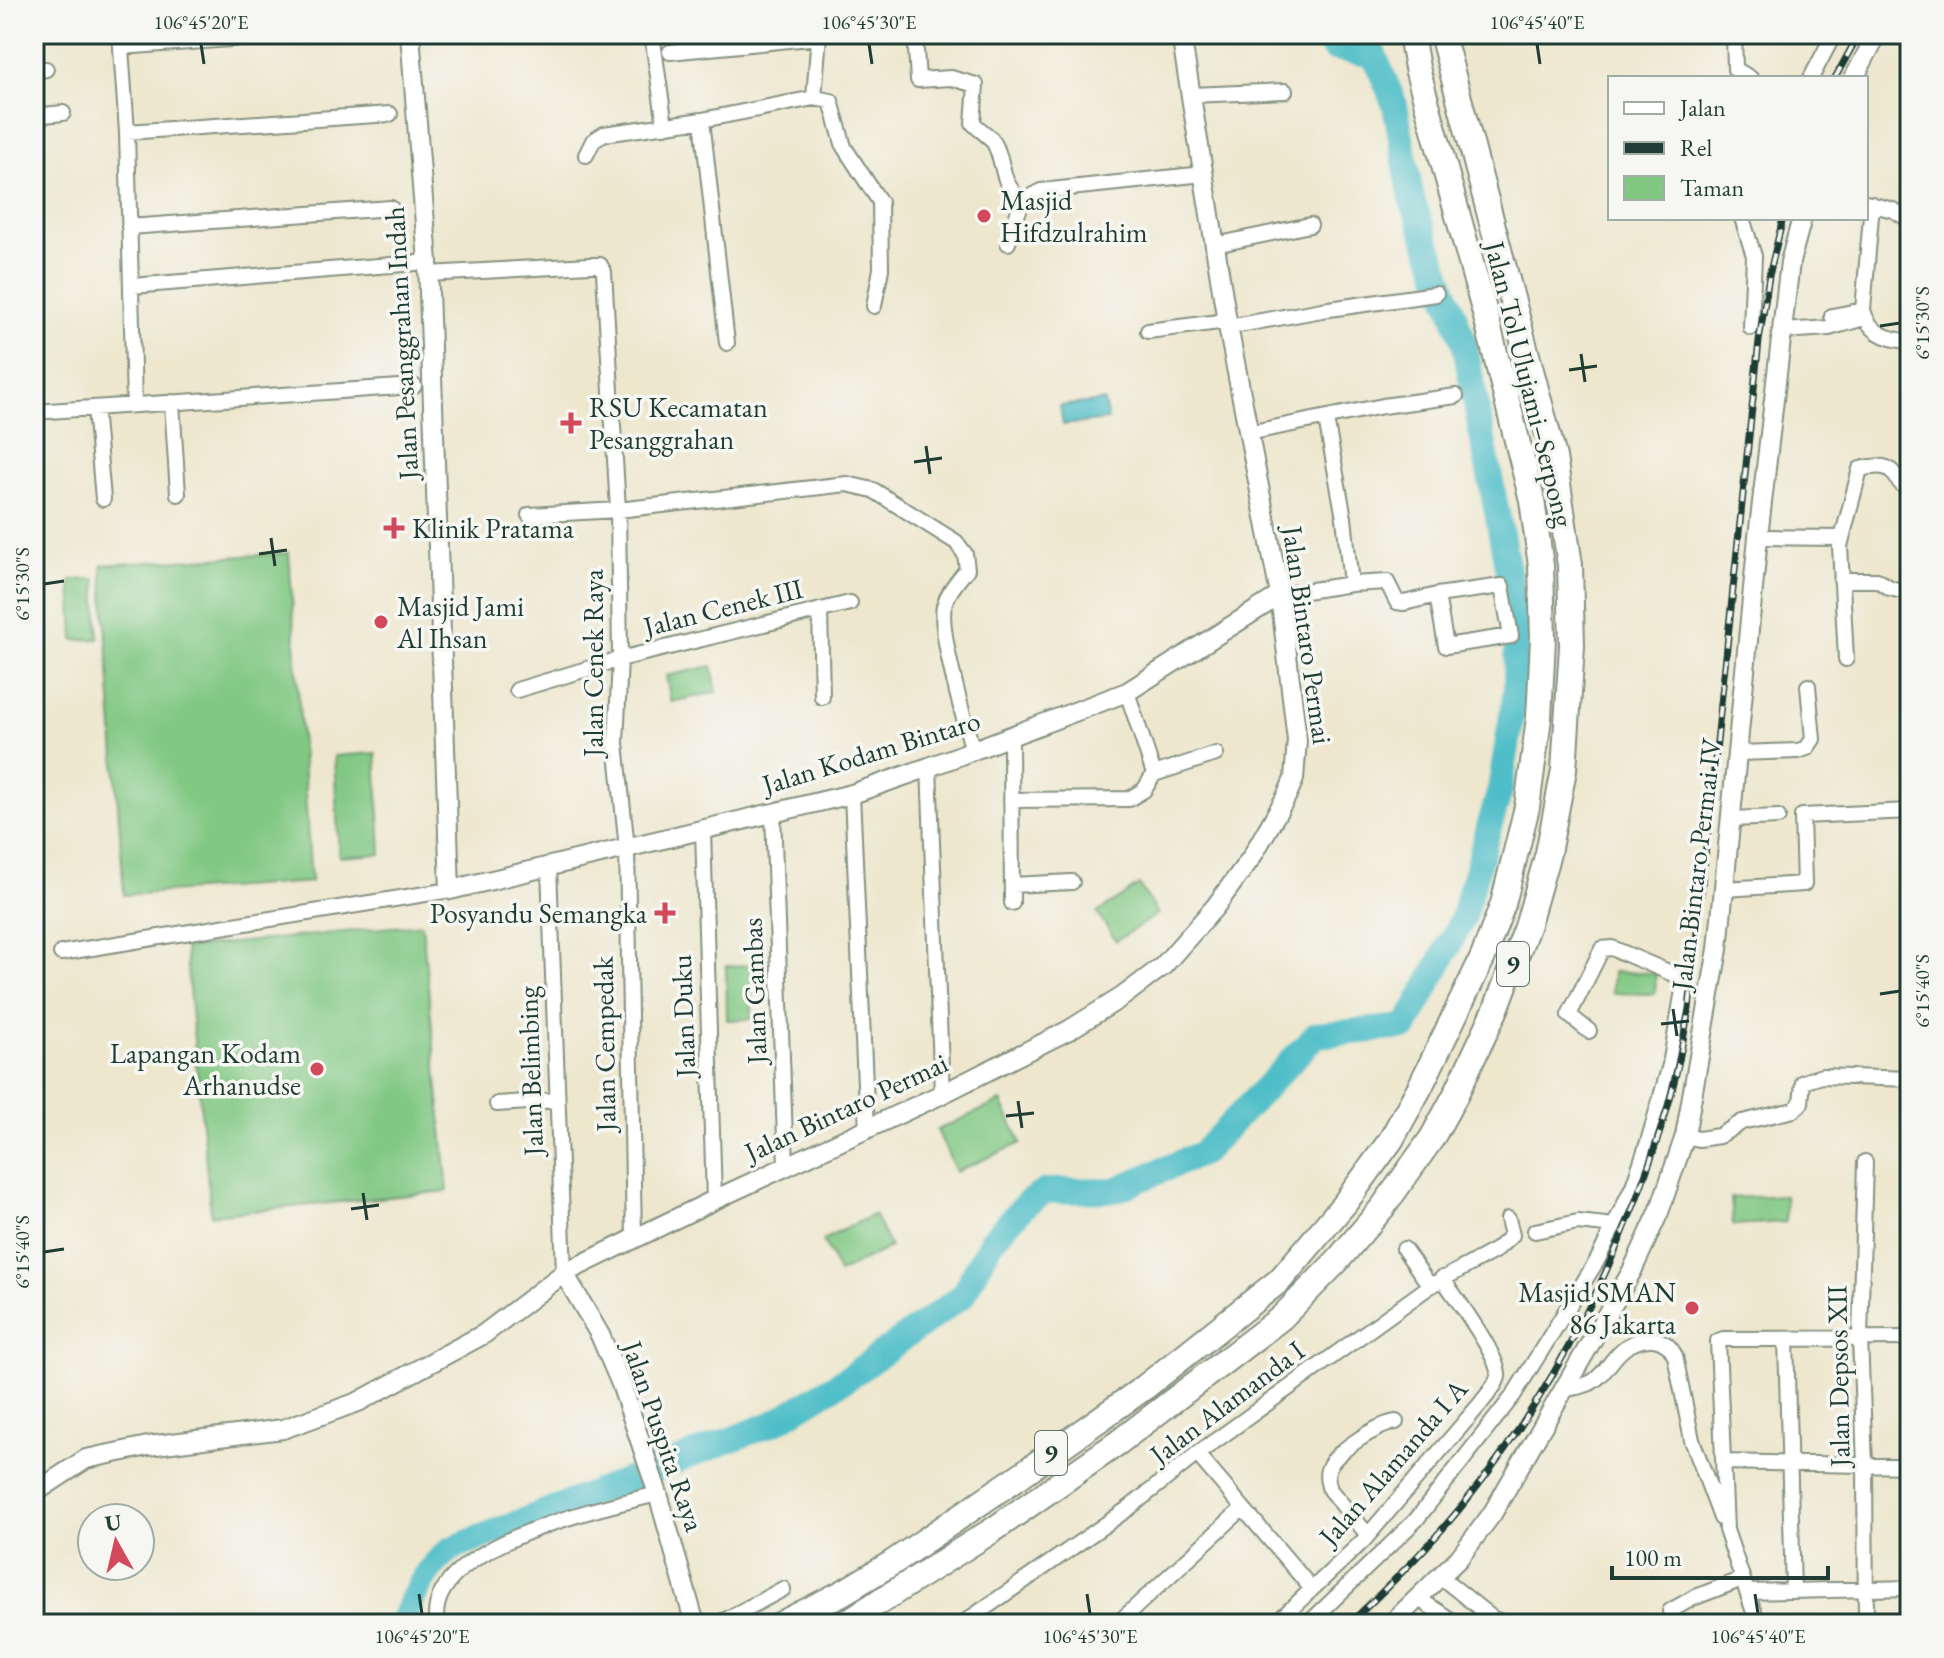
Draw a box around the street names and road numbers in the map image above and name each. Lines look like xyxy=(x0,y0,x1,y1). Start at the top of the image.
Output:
street label: Jalan Pesanggrahan Indah xyxy=(376,205,426,483)
street label: Jalan Tol Ulujami–Serpong xyxy=(1477,236,1583,531)
street label: Jalan Bintaro Permai xyxy=(1275,522,1341,747)
street label: Jalan Cenek Raya xyxy=(575,568,611,759)
street label: Jalan Cenek III xyxy=(638,570,807,645)
street label: Jalan Kodam Bintaro xyxy=(756,702,984,803)
street label: Jalan Bintaro Permai IV xyxy=(1662,736,1729,994)
street label: Jalan Gambas xyxy=(733,917,775,1067)
road number: 9 xyxy=(1497,942,1529,986)
street label: Jalan Duku xyxy=(663,954,703,1080)
street label: Jalan Cempedak xyxy=(584,955,624,1134)
street label: Jalan Belimbing xyxy=(509,985,551,1159)
street label: Jalan Bintaro Permai xyxy=(737,1044,953,1171)
street label: Jalan Depsos XII xyxy=(1818,1284,1858,1469)
street label: Jalan Alamanda I xyxy=(1141,1332,1312,1473)
street label: Jalan Puspita Raya xyxy=(614,1334,714,1537)
street label: Jalan Alamanda I A xyxy=(1309,1371,1476,1554)
road number: 9 xyxy=(1035,1431,1067,1475)

